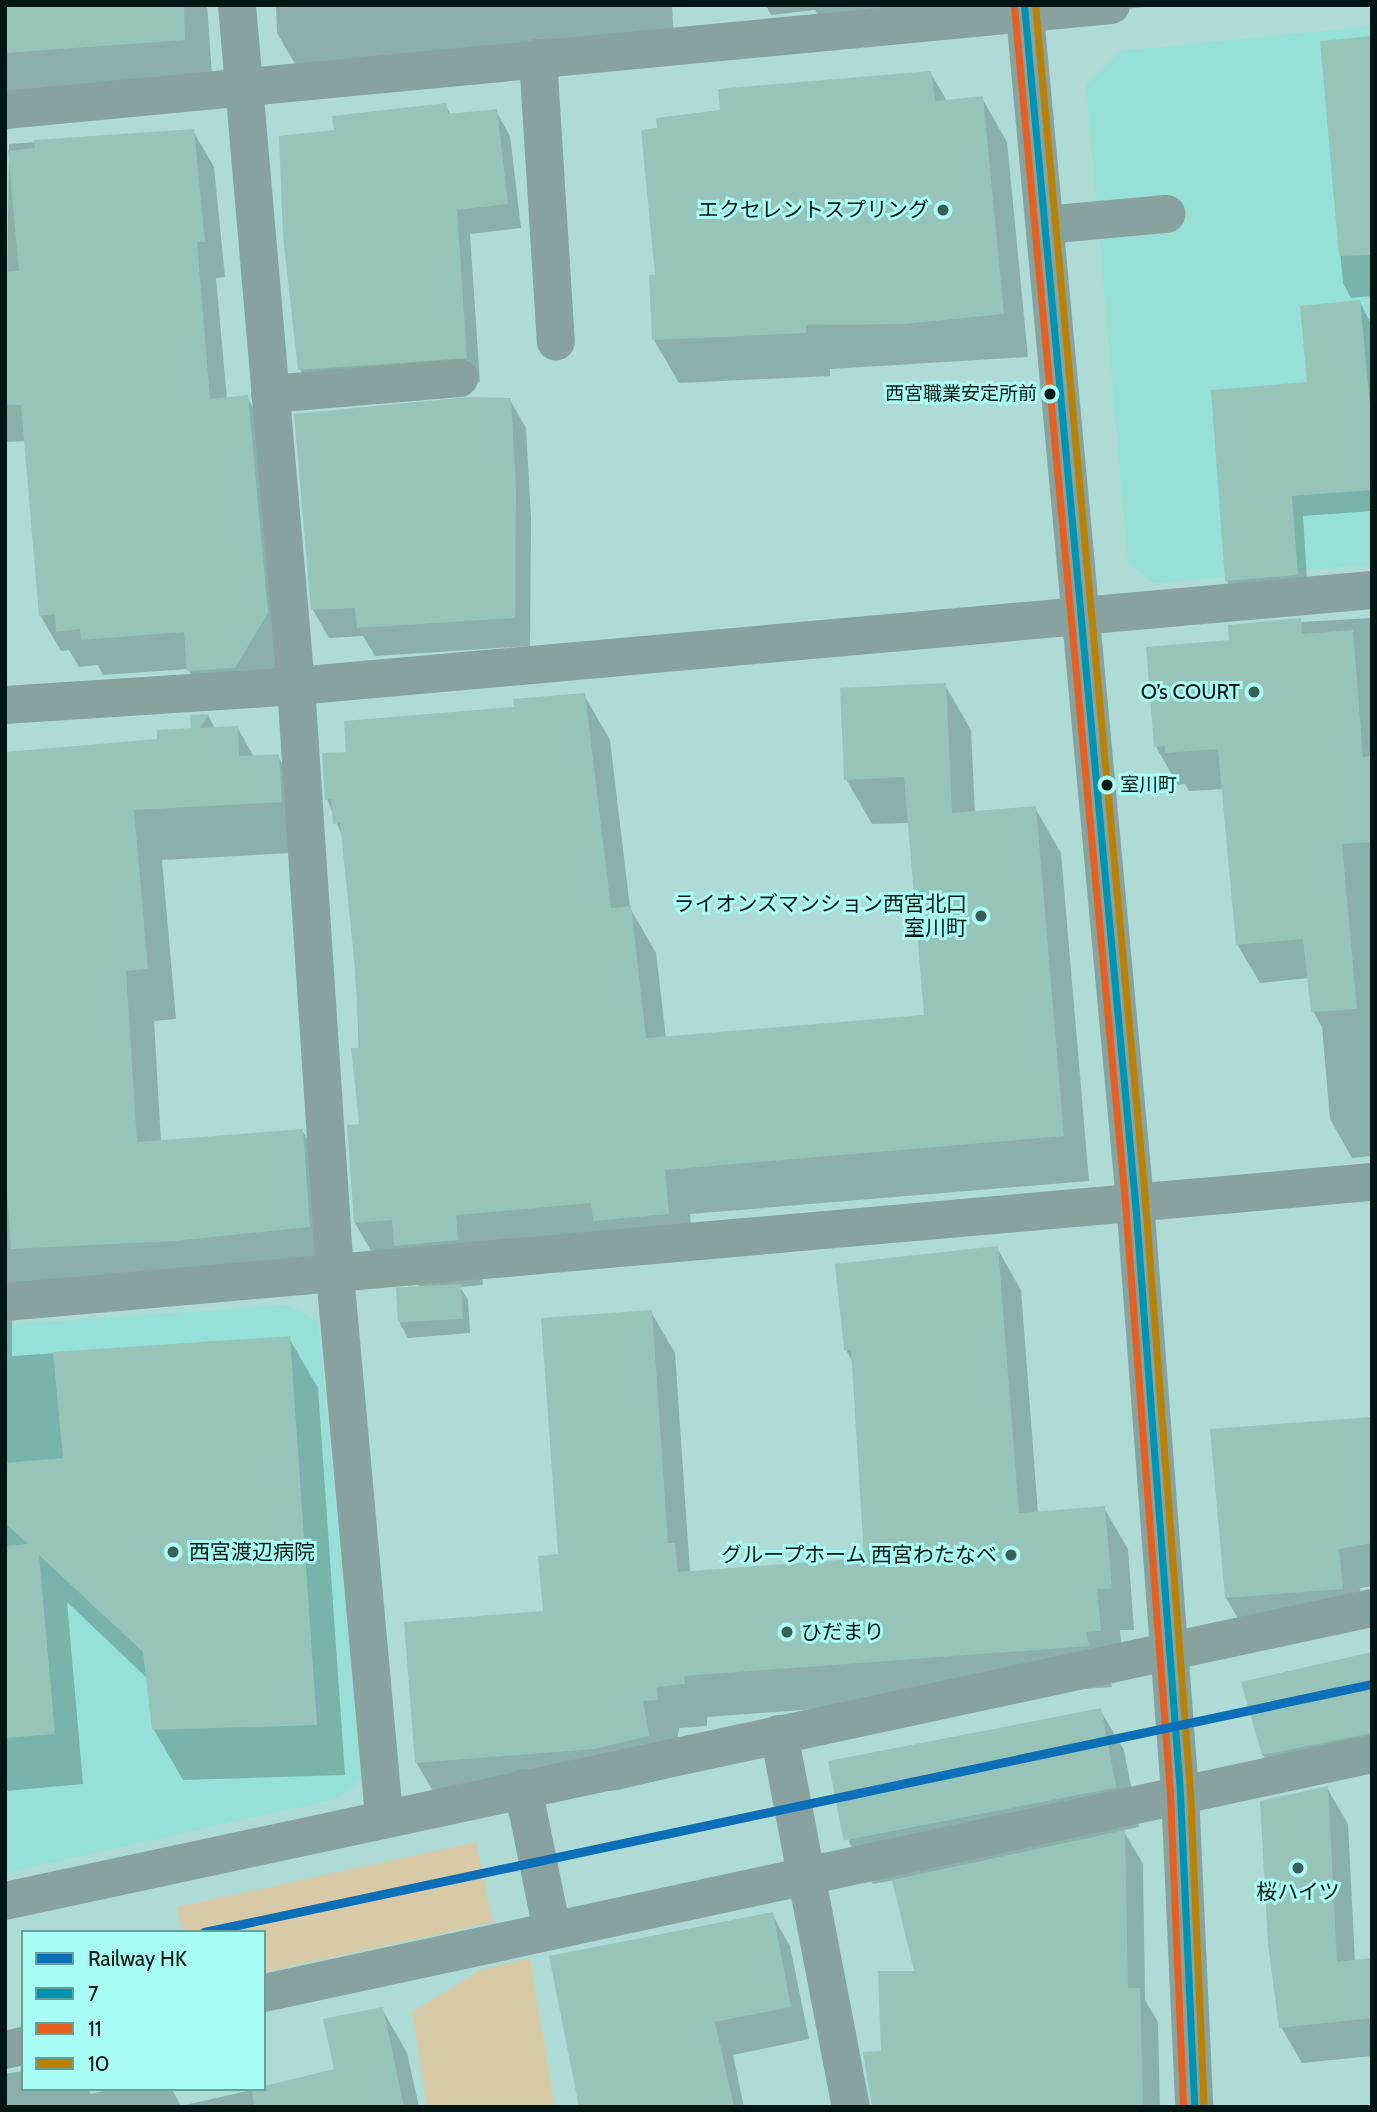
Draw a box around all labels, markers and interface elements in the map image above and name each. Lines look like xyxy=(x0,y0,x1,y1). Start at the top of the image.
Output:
place label: エクセレントスプリング xyxy=(698,197,929,223)
marker: エクセレントスプリング xyxy=(935,202,951,218)
place label: 西宮職業安定所前 xyxy=(885,383,1037,405)
marker: 西宮職業安定所前 xyxy=(1043,387,1057,401)
place label: O’s COURT xyxy=(1141,679,1240,705)
marker: O’s COURT xyxy=(1246,684,1262,700)
place label: 室川町 xyxy=(1120,774,1177,796)
marker: 室川町 xyxy=(1100,778,1114,792)
place label: ライオンズマンション西宮北口 室川町 xyxy=(673,891,967,941)
marker: ライオンズマンション西宮北口 室川町 xyxy=(973,908,989,924)
place label: 西宮渡辺病院 xyxy=(189,1539,315,1565)
marker: 西宮渡辺病院 xyxy=(163,1542,183,1562)
place label: グループホーム 西宮わたなべ xyxy=(719,1542,997,1568)
marker: グループホーム 西宮わたなべ xyxy=(1003,1547,1019,1563)
place label: ひだまり xyxy=(801,1619,885,1645)
marker: ひだまり xyxy=(779,1624,795,1640)
marker: 桜ハイツ xyxy=(1290,1860,1306,1876)
place label: 桜ハイツ xyxy=(1256,1879,1340,1905)
legend xyxy=(21,1930,266,2091)
text: Railway HK xyxy=(88,1946,187,1971)
text: 7 xyxy=(88,1981,99,2006)
text: 11 xyxy=(88,2016,102,2041)
text: 10 xyxy=(88,2051,110,2076)

